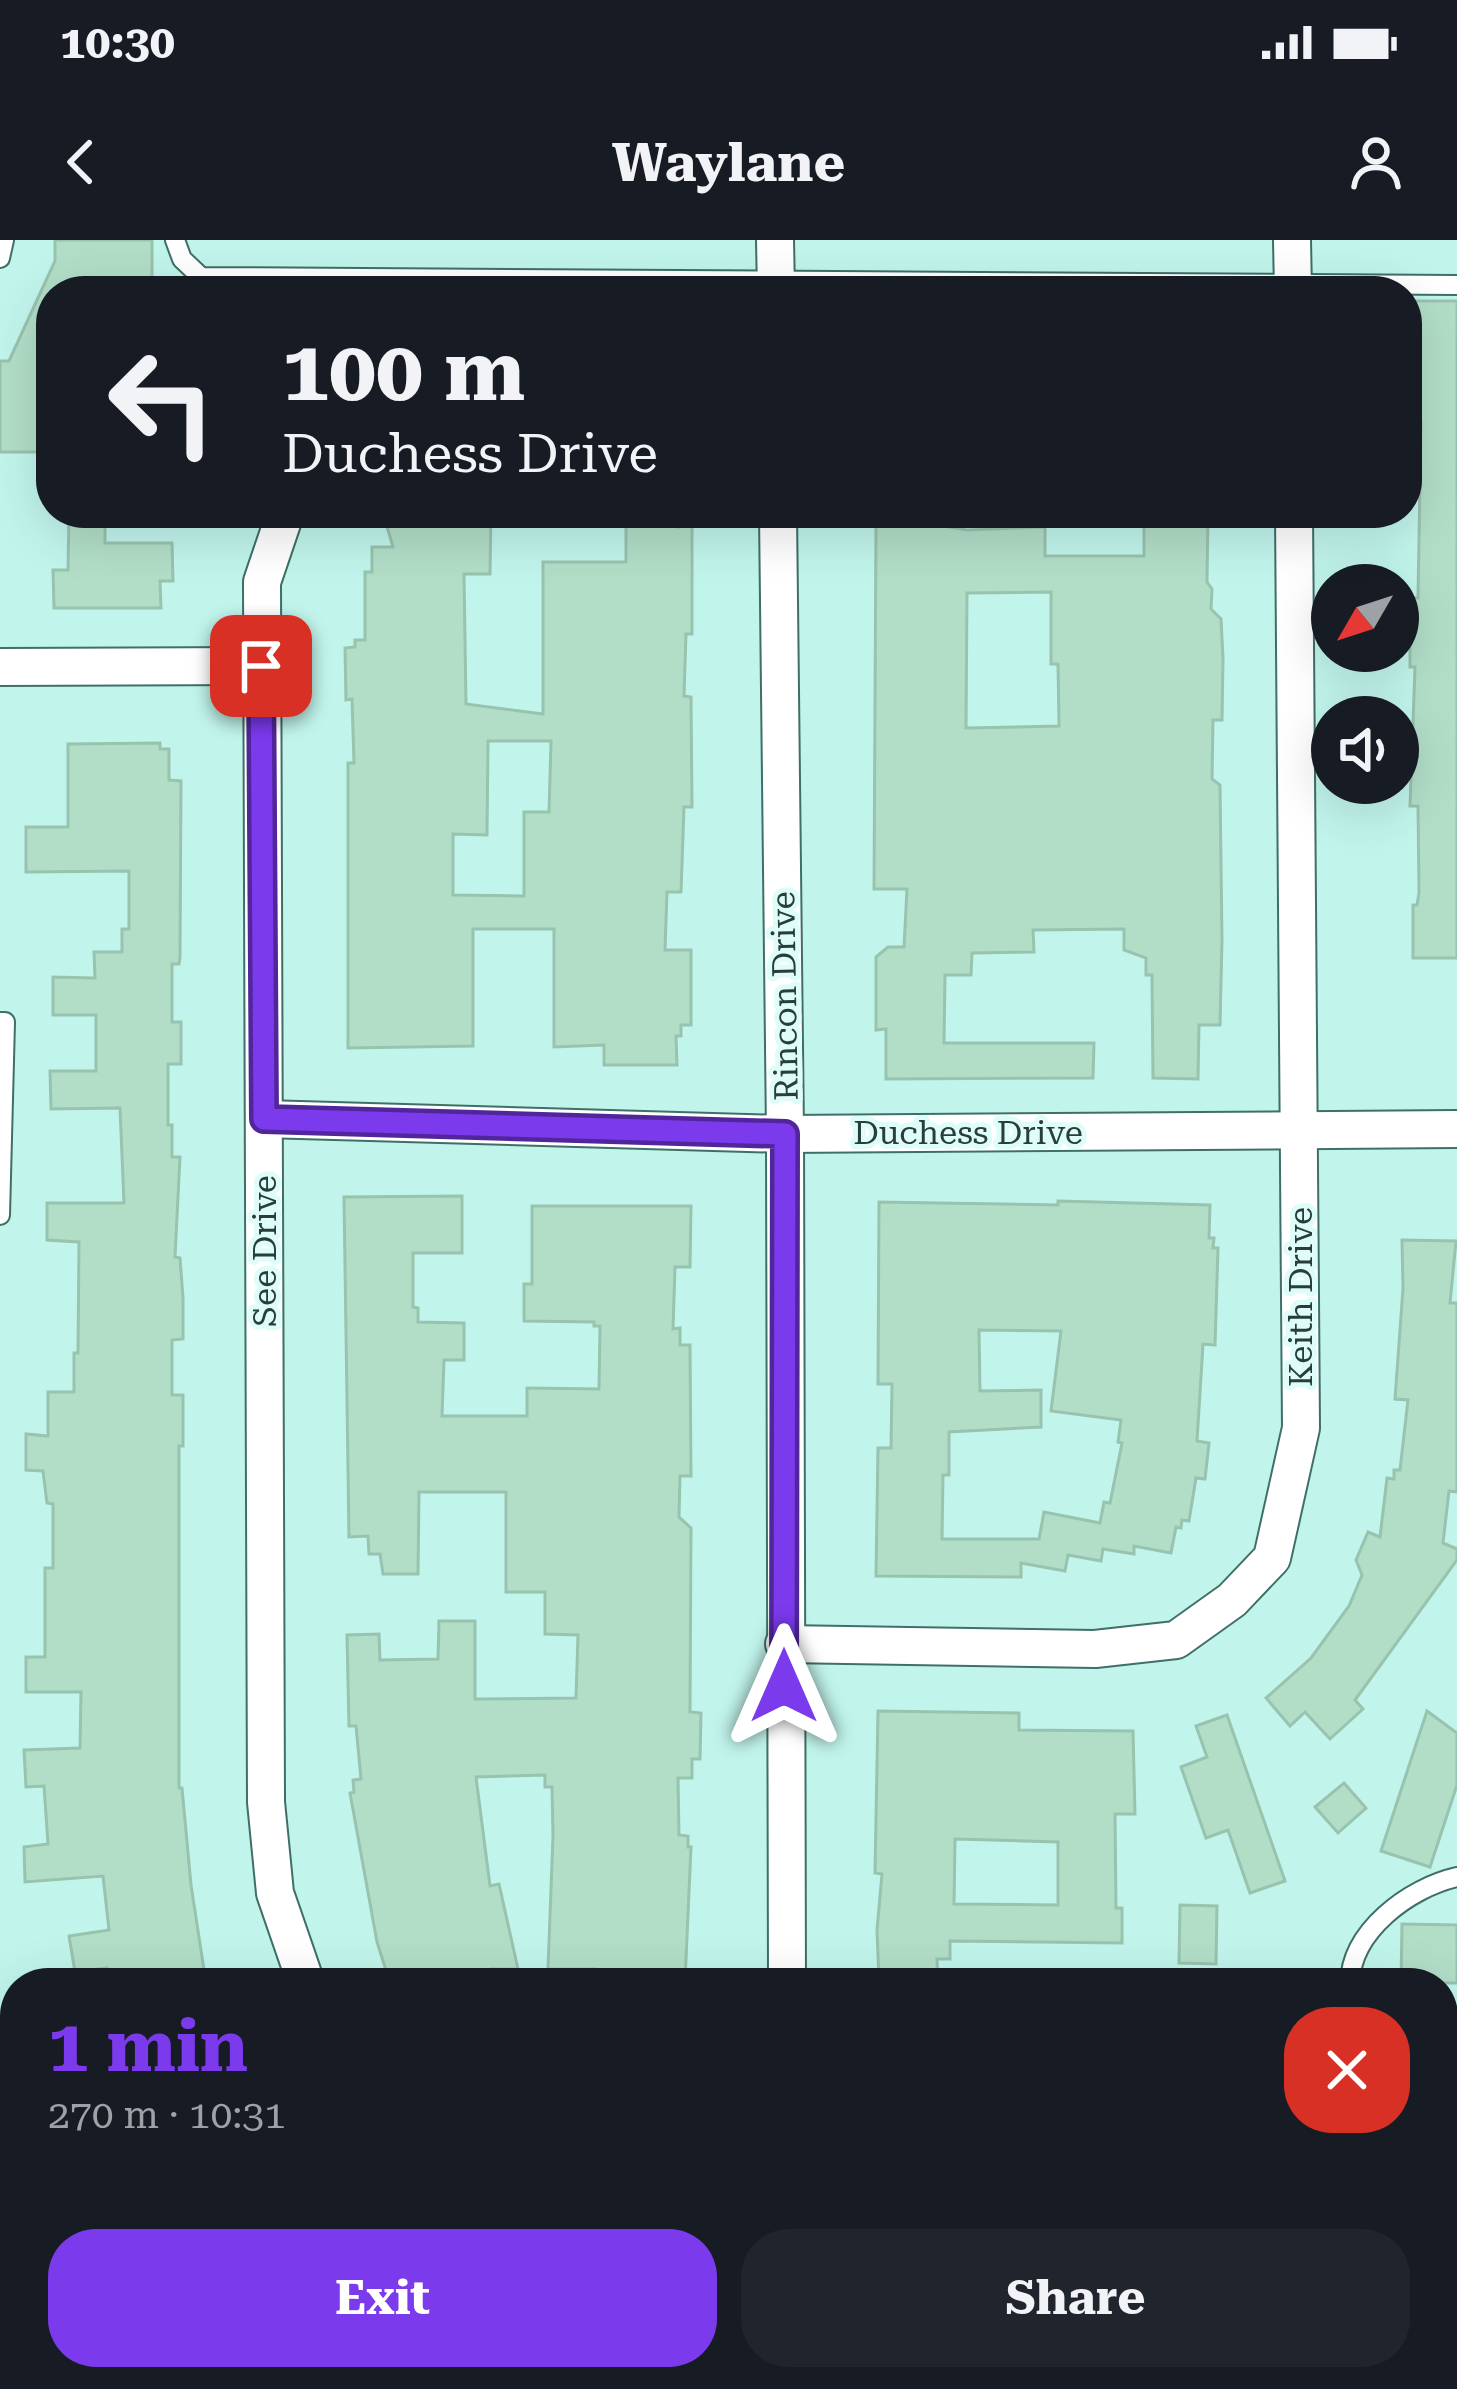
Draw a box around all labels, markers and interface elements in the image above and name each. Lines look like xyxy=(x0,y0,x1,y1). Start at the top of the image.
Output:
text: 10:30 xyxy=(60,16,175,69)
icon: back xyxy=(48,129,114,195)
icon: person xyxy=(1343,129,1409,195)
text: Waylane xyxy=(612,131,845,194)
text: 100 m xyxy=(282,322,525,420)
icon: left xyxy=(84,324,240,480)
text: Duchess Drive xyxy=(282,422,658,485)
north arrow xyxy=(1311,564,1419,672)
map controls xyxy=(1311,564,1419,804)
pin xyxy=(210,615,312,717)
icon: arrive xyxy=(228,633,294,699)
button: sound xyxy=(1311,696,1419,804)
street label: Rincon Drive xyxy=(763,891,806,1101)
street label: Duchess Drive xyxy=(853,1113,1083,1152)
street label: See Drive xyxy=(245,1175,284,1327)
street label: Keith Drive xyxy=(1281,1207,1320,1387)
position arrow xyxy=(721,1623,847,1749)
text: 1 min xyxy=(48,2004,248,2089)
button: close xyxy=(1284,2007,1410,2133)
text: 270 m · 10:31 xyxy=(48,2092,286,2138)
button: Exit xyxy=(48,2229,717,2367)
button: Share xyxy=(741,2229,1410,2367)

